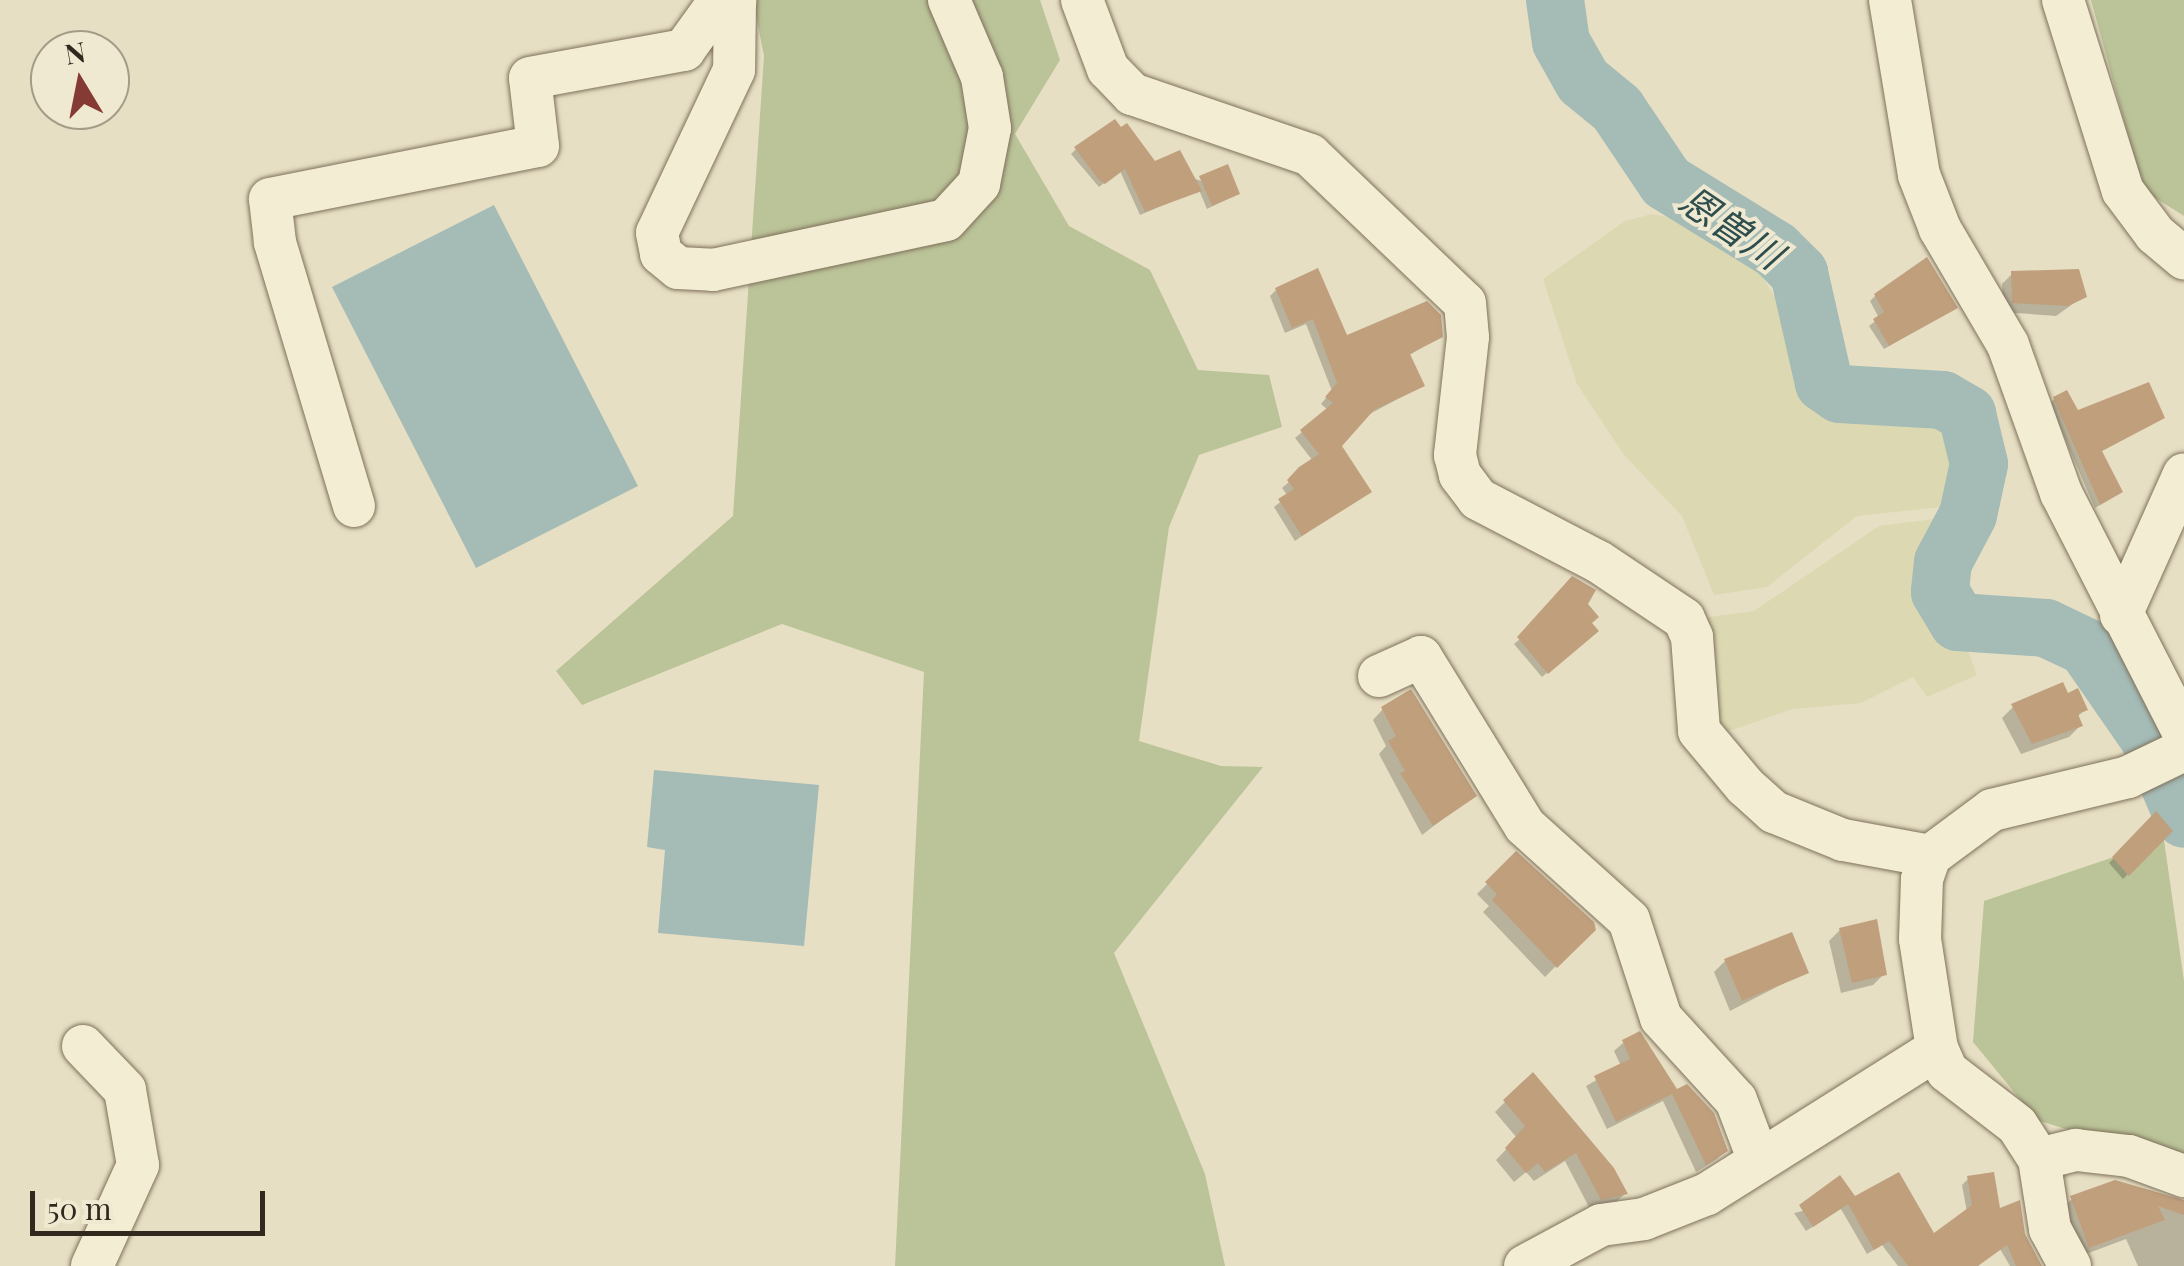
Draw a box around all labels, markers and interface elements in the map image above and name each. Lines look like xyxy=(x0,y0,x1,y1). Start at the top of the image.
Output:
north arrow xyxy=(30,30,130,130)
text: N xyxy=(62,32,88,72)
water label: 恩曽川 xyxy=(1672,175,1792,277)
scale bar xyxy=(35,1171,270,1233)
text: 50 m xyxy=(47,1188,112,1228)

